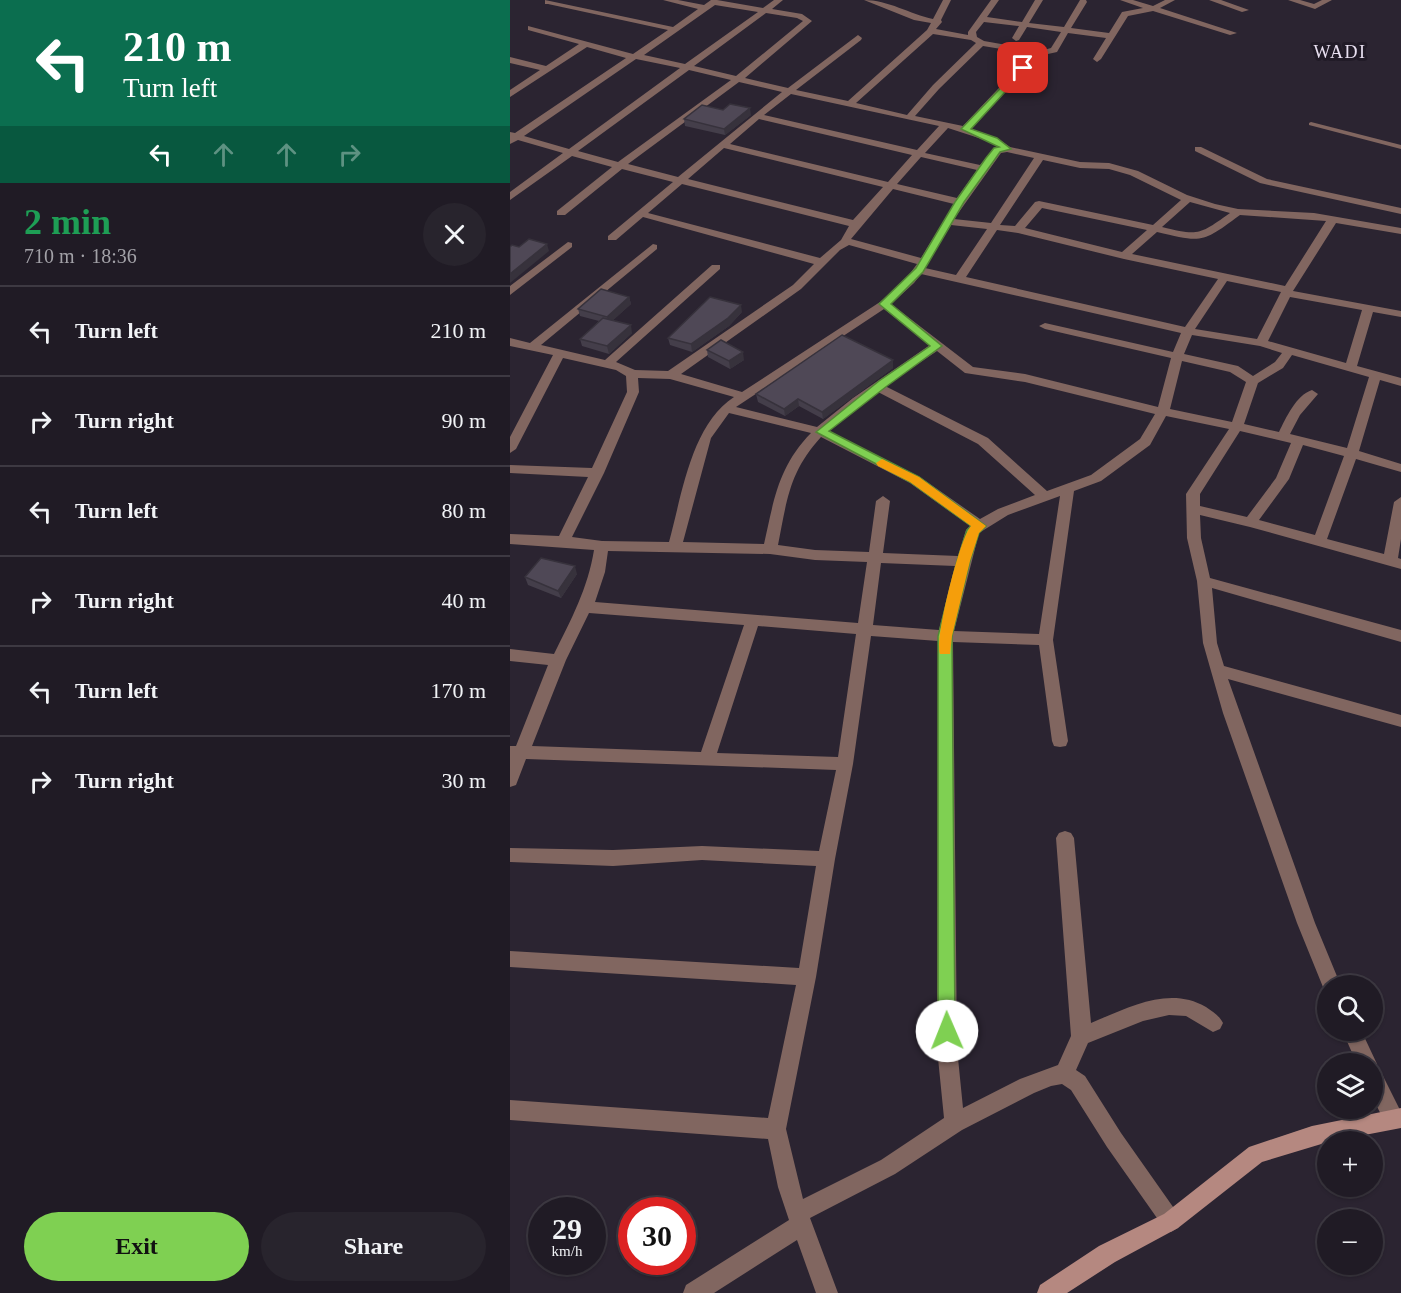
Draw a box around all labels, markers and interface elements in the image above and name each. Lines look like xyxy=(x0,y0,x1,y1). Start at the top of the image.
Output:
icon: left xyxy=(24,24,102,102)
text: 210 m xyxy=(123,24,232,70)
pin xyxy=(997,42,1048,93)
district label: WADI xyxy=(1314,42,1367,62)
icon: arrive xyxy=(1006,51,1039,84)
text: Turn left xyxy=(123,73,217,103)
icon: left xyxy=(144,138,177,171)
icon: ahead xyxy=(207,138,240,171)
icon: ahead xyxy=(270,138,303,171)
icon: right xyxy=(333,138,366,171)
text: 2 min xyxy=(24,202,111,242)
button: close xyxy=(423,203,486,266)
text: 710 m · 18:36 xyxy=(24,245,137,267)
icon: left xyxy=(24,315,57,348)
text: Turn left xyxy=(75,318,158,343)
text: 210 m xyxy=(430,318,486,343)
icon: right xyxy=(24,405,57,438)
text: Turn right xyxy=(75,408,174,433)
text: 90 m xyxy=(441,408,486,433)
icon: left xyxy=(24,495,57,528)
text: Turn left xyxy=(75,498,158,523)
text: 80 m xyxy=(441,498,486,523)
icon: right xyxy=(24,585,57,618)
text: Turn right xyxy=(75,588,174,613)
text: 40 m xyxy=(441,588,486,613)
icon: left xyxy=(24,675,57,708)
text: Turn left xyxy=(75,678,158,703)
text: 170 m xyxy=(430,678,486,703)
icon: right xyxy=(24,765,57,798)
text: Turn right xyxy=(75,768,174,793)
text: 30 m xyxy=(441,768,486,793)
map controls xyxy=(1317,975,1383,1275)
button: search xyxy=(1317,975,1383,1041)
position arrow xyxy=(915,999,979,1063)
button: layers xyxy=(1317,1053,1383,1119)
button: + xyxy=(1317,1131,1383,1197)
speed limit sign: 30 xyxy=(618,1197,696,1275)
button: − xyxy=(1317,1209,1383,1275)
button: Exit xyxy=(24,1212,249,1281)
button: Share xyxy=(261,1212,486,1281)
text: 29 xyxy=(552,1212,582,1245)
text: km/h xyxy=(552,1243,582,1259)

